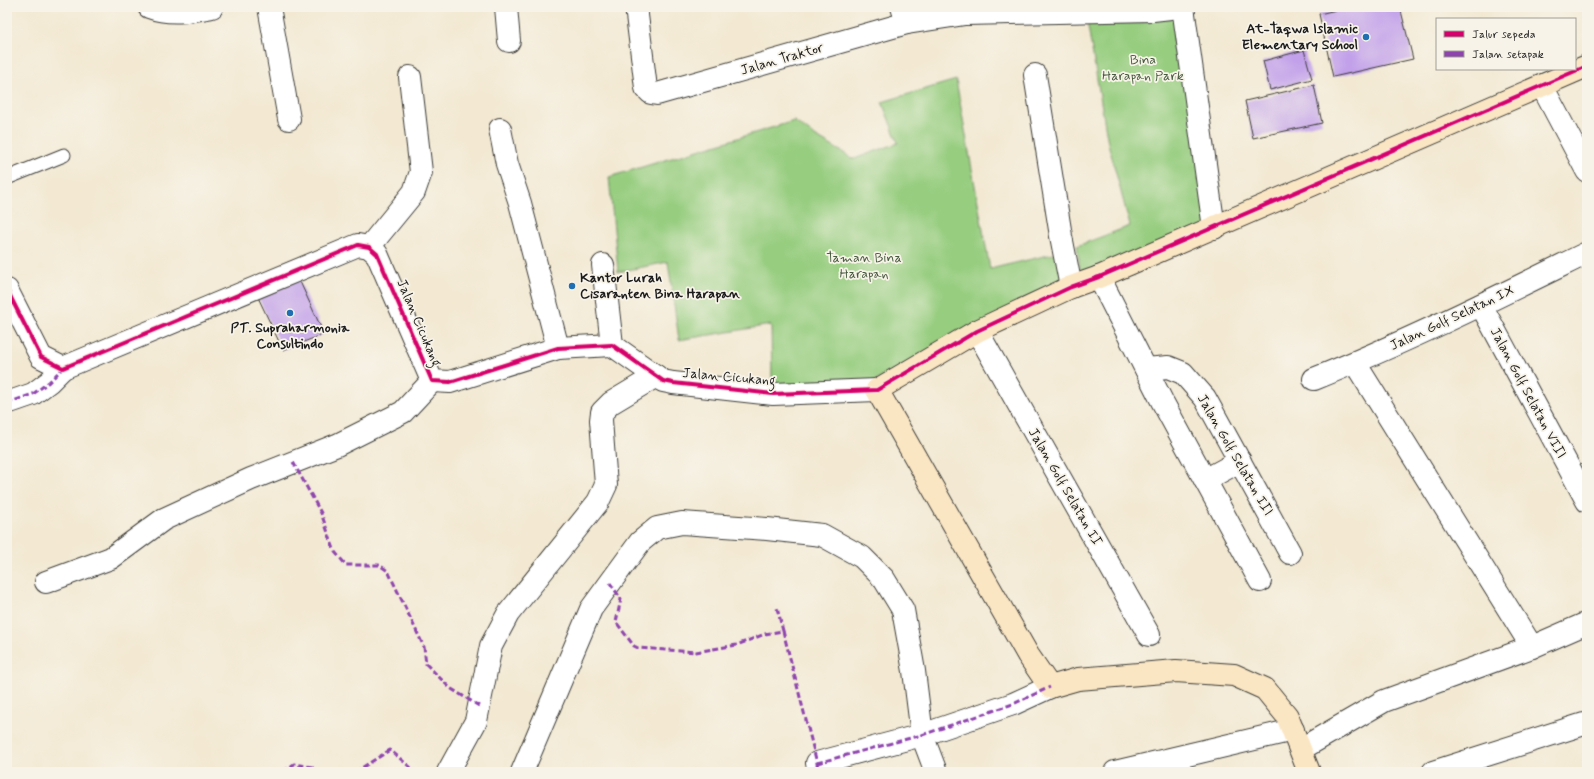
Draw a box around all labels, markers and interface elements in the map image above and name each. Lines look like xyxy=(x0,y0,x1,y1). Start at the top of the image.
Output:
legend xyxy=(1436,18,1576,70)
place label: At-Taqwa Islamic Elementary School xyxy=(1242,20,1358,54)
text: Jalur sepeda xyxy=(1472,27,1536,43)
marker: At-Taqwa Islamic Elementary School xyxy=(1361,32,1371,42)
street label: Jalan Traktor xyxy=(738,39,826,79)
text: Jalan setapak xyxy=(1472,47,1544,63)
park label: Bina Harapan Park xyxy=(1102,51,1184,85)
park label: Taman Bina Harapan xyxy=(826,249,902,283)
place label: Kantor Lurah Cisaranten Bina Harapan xyxy=(580,269,741,303)
street label: Jalan Cicukang xyxy=(391,276,446,370)
marker: Kantor Lurah Cisaranten Bina Harapan xyxy=(567,281,577,291)
street label: Jalan Golf Selatan IX xyxy=(1387,281,1517,355)
marker: PT. Supraharmonia Consultindo xyxy=(285,308,295,318)
place label: PT. Supraharmonia Consultindo xyxy=(231,319,350,353)
street label: Jalan Golf Selatan VIII xyxy=(1486,324,1570,462)
street label: Jalan Cicukang xyxy=(681,364,776,392)
street label: Jalan Golf Selatan III xyxy=(1193,391,1277,519)
street label: Jalan Golf Selatan II xyxy=(1024,425,1106,549)

